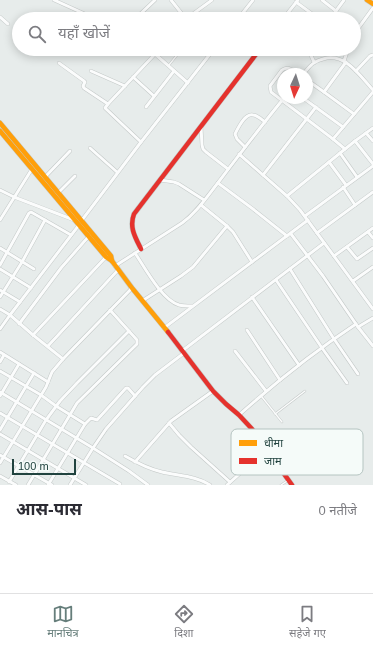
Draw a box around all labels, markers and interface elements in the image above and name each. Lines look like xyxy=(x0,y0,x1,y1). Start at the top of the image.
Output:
search box xyxy=(12,12,361,56)
icon: search xyxy=(26,23,48,45)
text: यहाँ खोजें xyxy=(58,24,110,41)
north arrow xyxy=(277,68,313,104)
legend xyxy=(231,429,363,475)
text: धीमा xyxy=(264,437,283,449)
text: जाम xyxy=(264,455,282,467)
scale bar xyxy=(12,457,76,476)
text: 100 m xyxy=(18,460,49,472)
text: आस-पास xyxy=(16,500,82,519)
text: 0 नतीजे xyxy=(319,503,357,518)
tab: मानचित्र xyxy=(47,603,79,641)
tab: दिशा xyxy=(173,603,195,641)
tab: सहेजे गए xyxy=(289,603,326,641)

